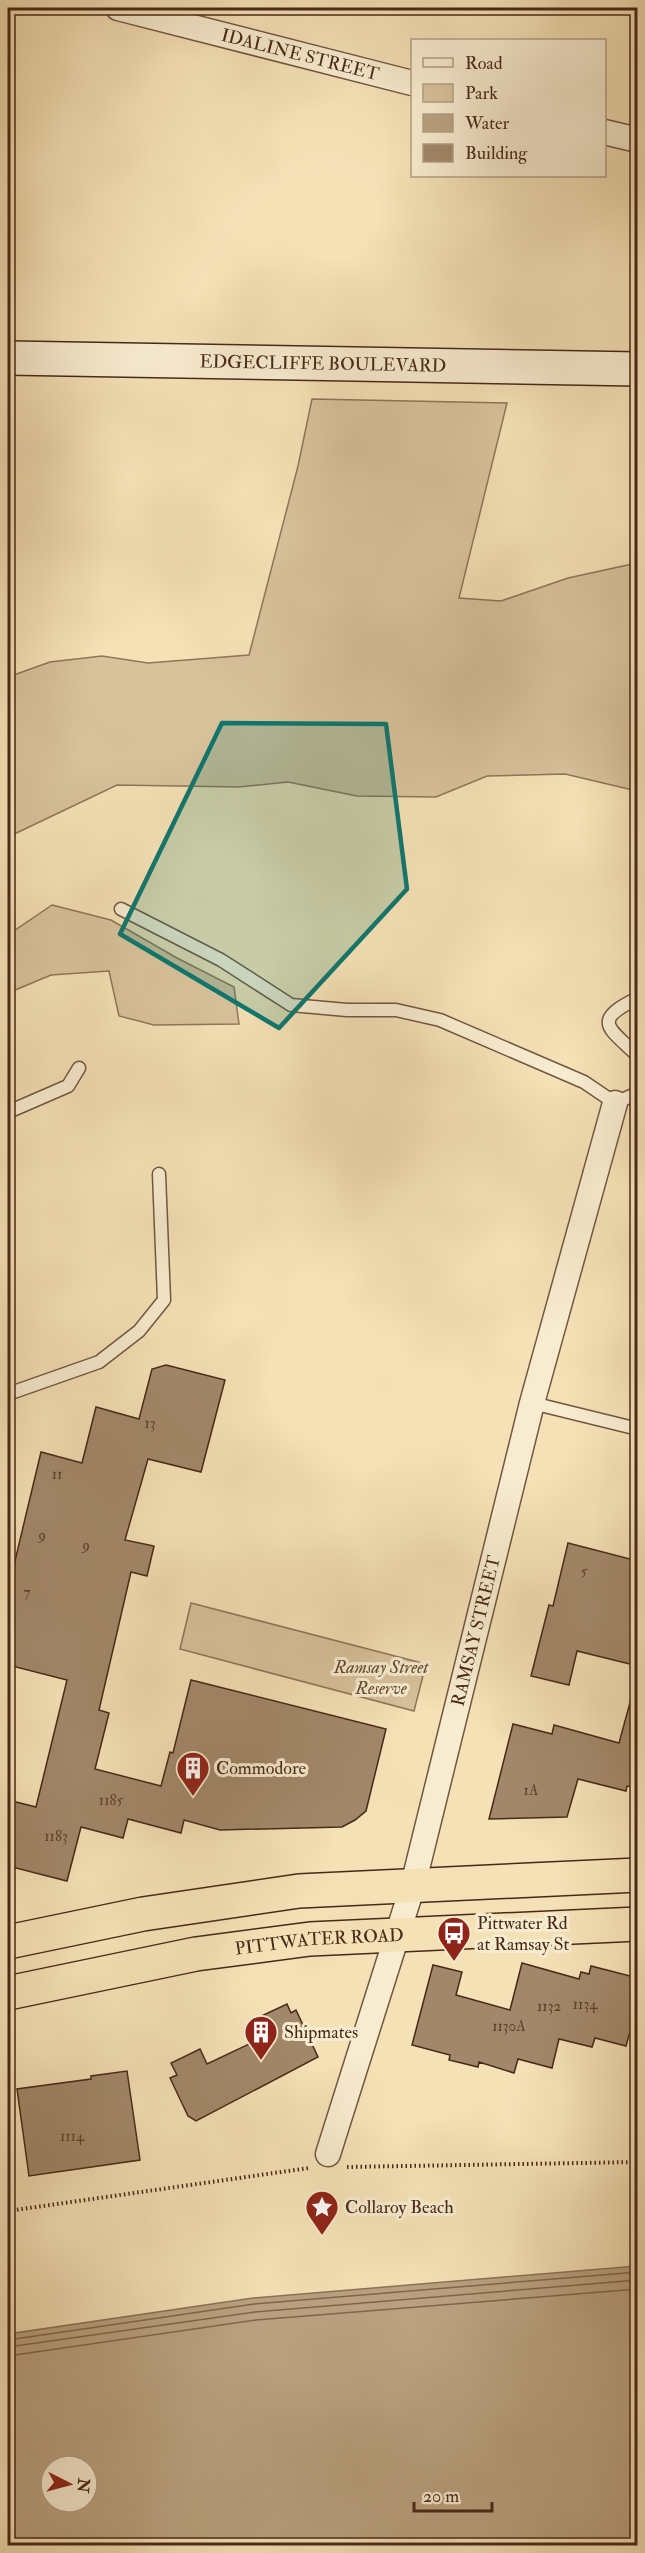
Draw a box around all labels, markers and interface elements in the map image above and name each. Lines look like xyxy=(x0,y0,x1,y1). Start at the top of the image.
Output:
street label: IDALINE STREET xyxy=(219,24,382,86)
legend xyxy=(411,39,606,177)
text: Road xyxy=(465,52,503,75)
text: Park xyxy=(465,82,498,105)
text: Water xyxy=(464,112,509,135)
text: Building xyxy=(465,142,528,165)
street label: EDGECLIFFE BOULEVARD xyxy=(199,350,447,378)
house number: 13 xyxy=(144,1414,156,1433)
house number: 11 xyxy=(52,1465,62,1484)
house number: 9 xyxy=(37,1526,46,1545)
house number: 9 xyxy=(81,1536,90,1555)
street label: RAMSAY STREET xyxy=(447,1553,506,1709)
house number: 5 xyxy=(581,1562,588,1581)
house number: 7 xyxy=(24,1583,31,1602)
park label: Ramsay Street Reserve xyxy=(333,1656,429,1700)
building icon: Commodore xyxy=(175,1750,211,1797)
place label: Commodore xyxy=(216,1757,307,1780)
house number: 1A xyxy=(524,1781,539,1800)
house number: 1185 xyxy=(99,1791,124,1810)
house number: 1183 xyxy=(44,1827,68,1846)
place label: Pittwater Rd at Ramsay St xyxy=(477,1912,569,1956)
bus stop icon: Pittwater Rd at Ramsay St xyxy=(436,1915,472,1962)
street label: PITTWATER ROAD xyxy=(234,1924,404,1961)
house number: 1134 xyxy=(573,1995,598,2014)
house number: 1132 xyxy=(537,1997,561,2016)
building icon: Shipmates xyxy=(243,2014,279,2061)
house number: 1130A xyxy=(492,2017,526,2036)
place label: Shipmates xyxy=(284,2021,358,2044)
house number: 1114 xyxy=(60,2127,85,2146)
place icon: Collaroy Beach xyxy=(304,2189,340,2236)
place label: Collaroy Beach xyxy=(345,2196,454,2219)
north arrow xyxy=(39,2454,99,2514)
scale bar xyxy=(414,2475,492,2513)
text: N xyxy=(72,2476,94,2494)
text: 20 m xyxy=(423,2485,459,2508)

